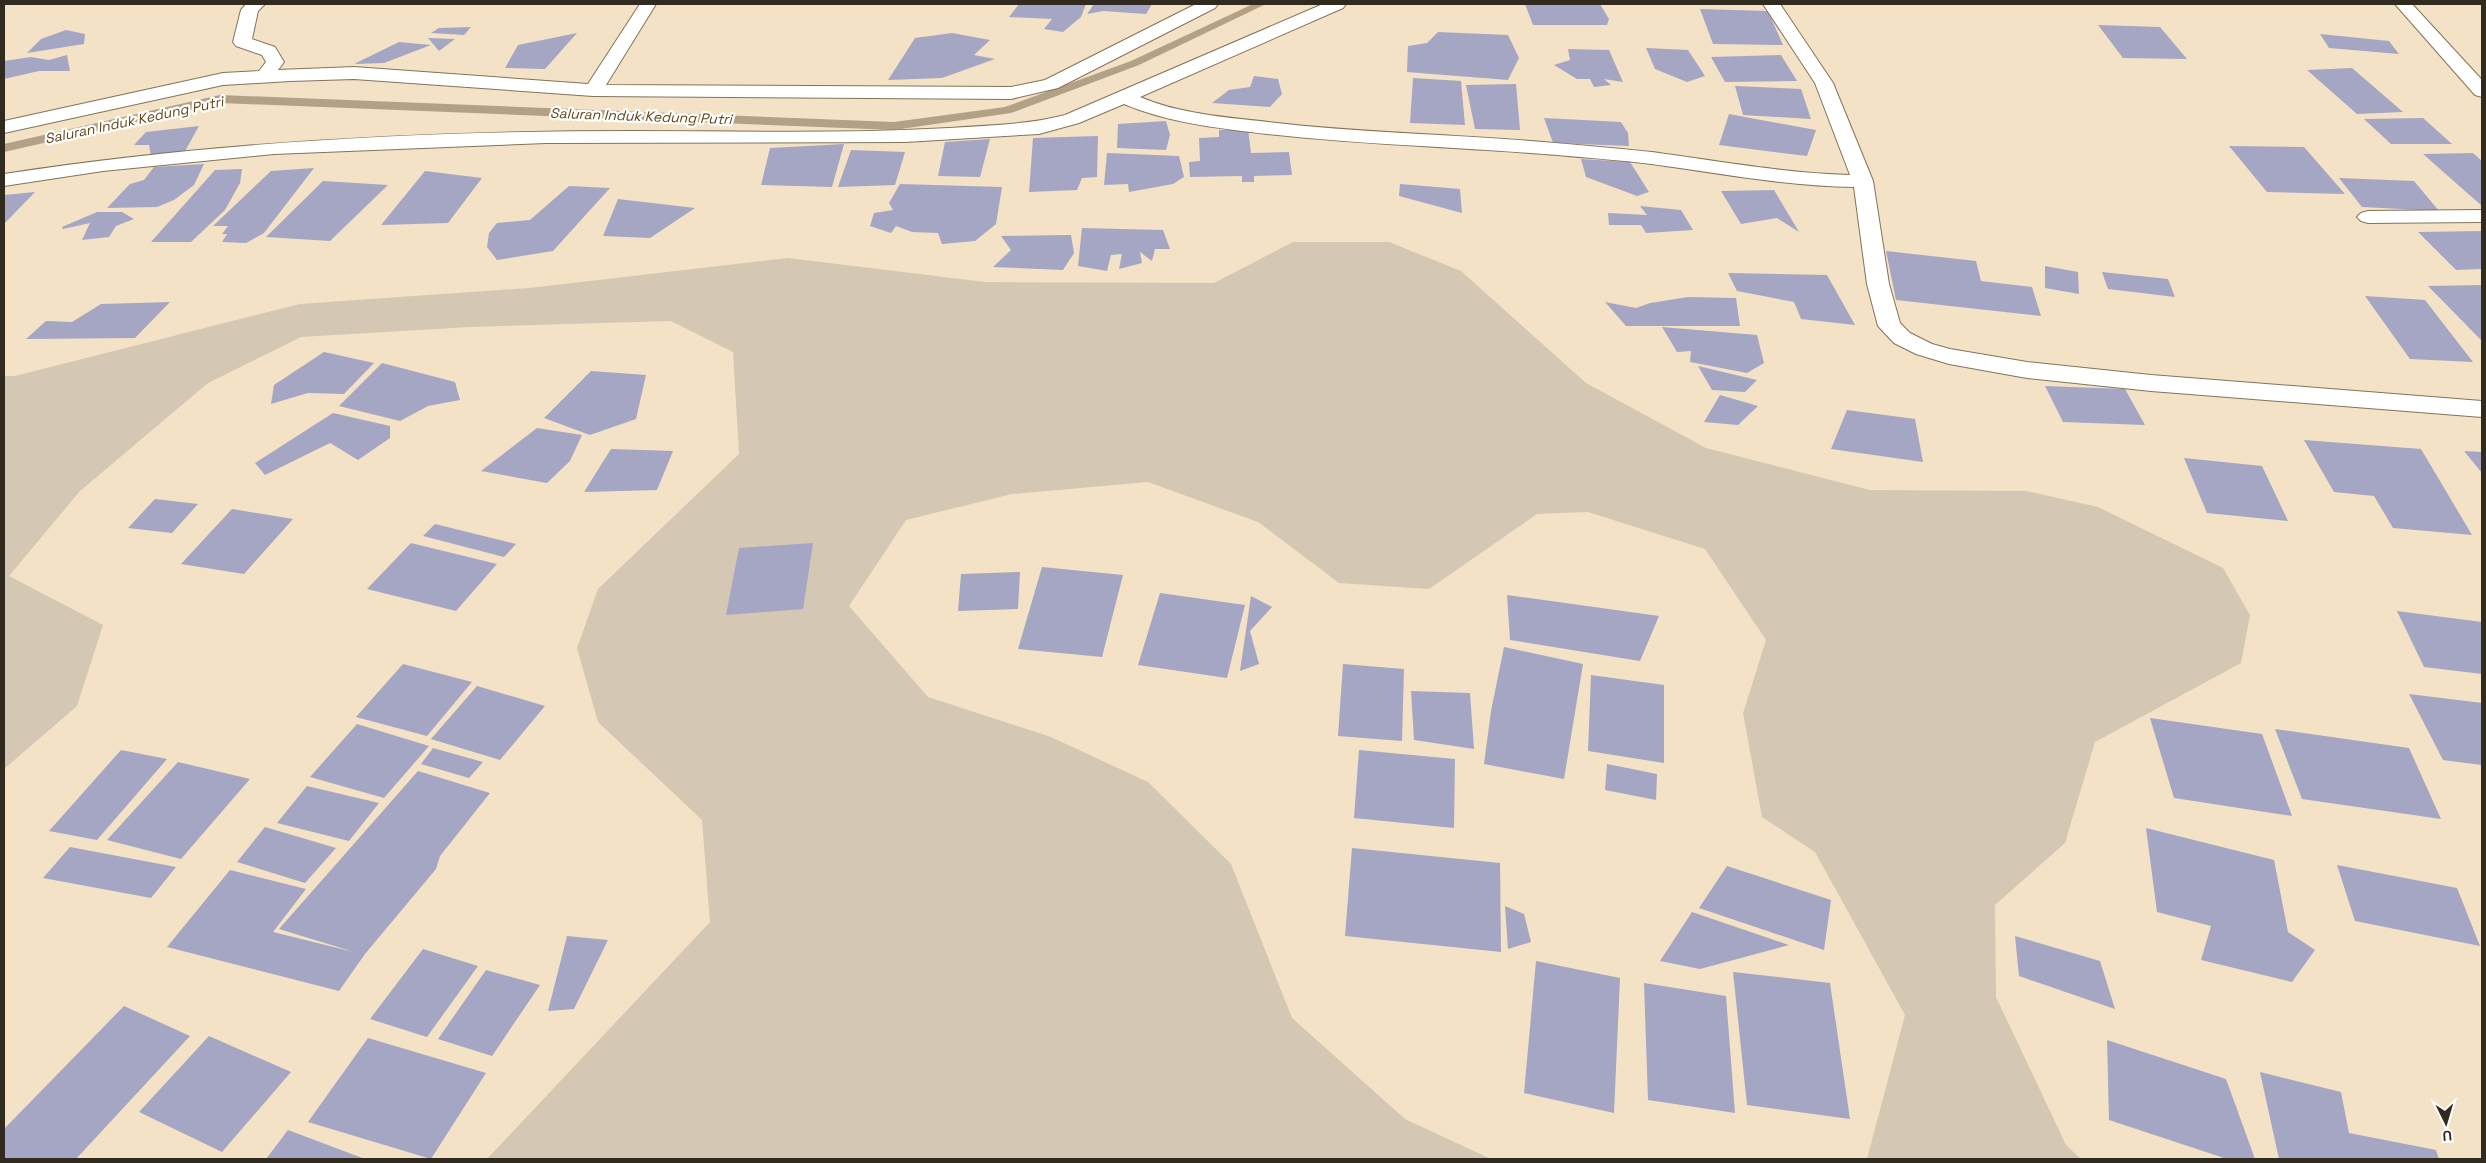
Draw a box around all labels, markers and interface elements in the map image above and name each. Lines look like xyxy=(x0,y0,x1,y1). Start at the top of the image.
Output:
water label: Saluran Induk Kedung Putri xyxy=(43,92,226,148)
water label: Saluran Induk Kedung Putri xyxy=(550,104,734,128)
north arrow xyxy=(2421,1098,2471,1148)
text: U xyxy=(2442,1127,2453,1145)

